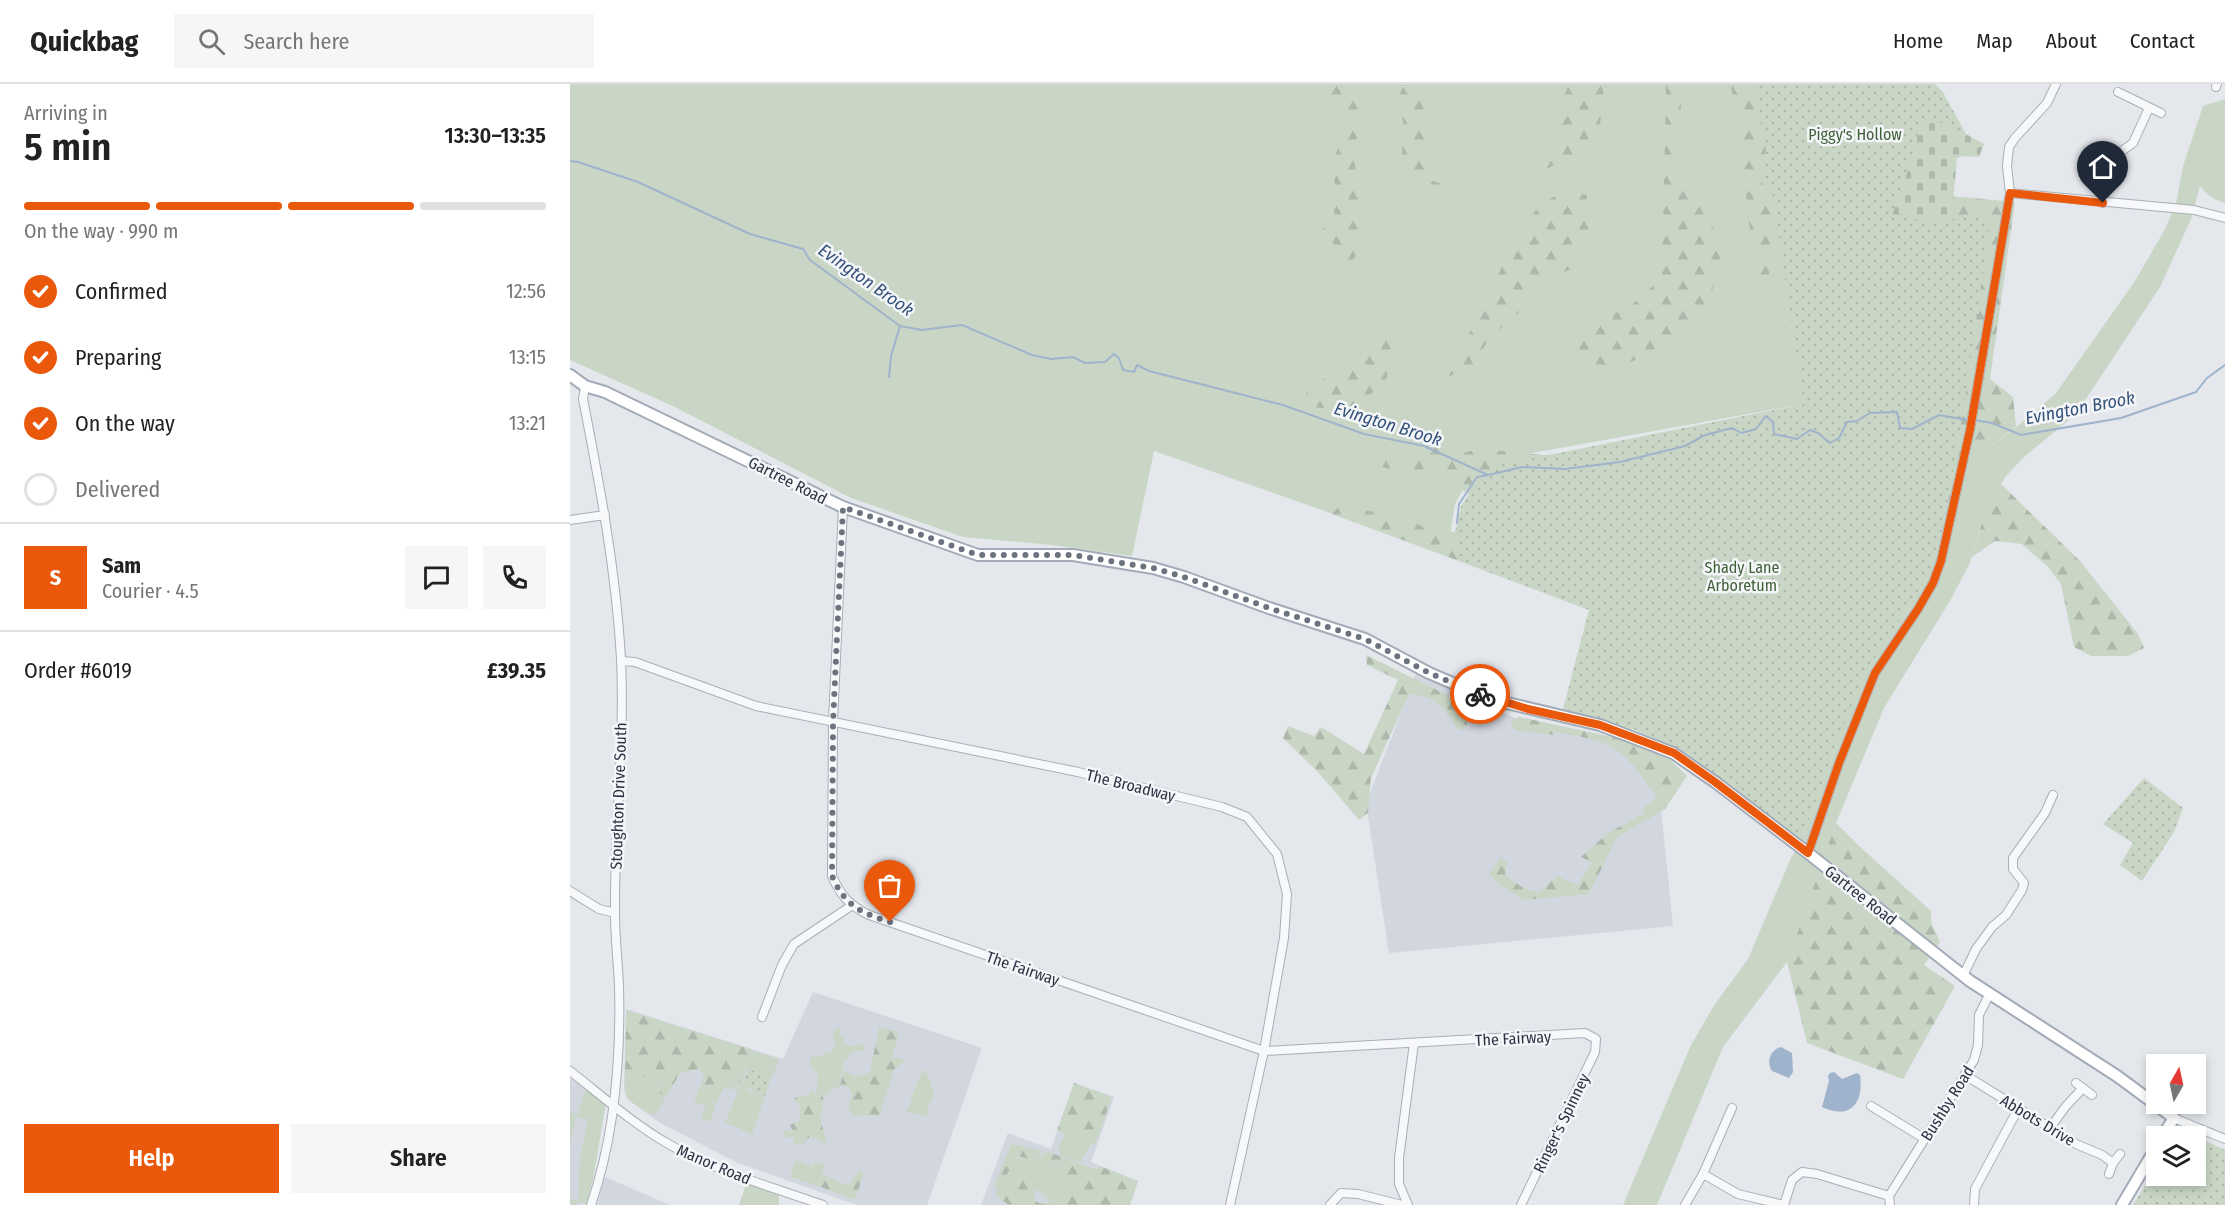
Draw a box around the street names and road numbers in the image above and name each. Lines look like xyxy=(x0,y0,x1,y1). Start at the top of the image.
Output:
street label: Gartree Road xyxy=(745,453,830,508)
street label: Stoughton Drive South xyxy=(606,722,631,870)
street label: The Broadway xyxy=(1084,765,1178,806)
street label: Gartree Road xyxy=(1821,862,1900,929)
street label: The Fairway xyxy=(984,947,1063,990)
street label: The Fairway xyxy=(1475,1027,1552,1050)
street label: Bushby Road xyxy=(1917,1062,1978,1144)
street label: Ringer's Spinney xyxy=(1529,1070,1594,1176)
street label: Abbots Drive xyxy=(1997,1091,2079,1150)
street label: Manor Road xyxy=(674,1140,754,1189)

